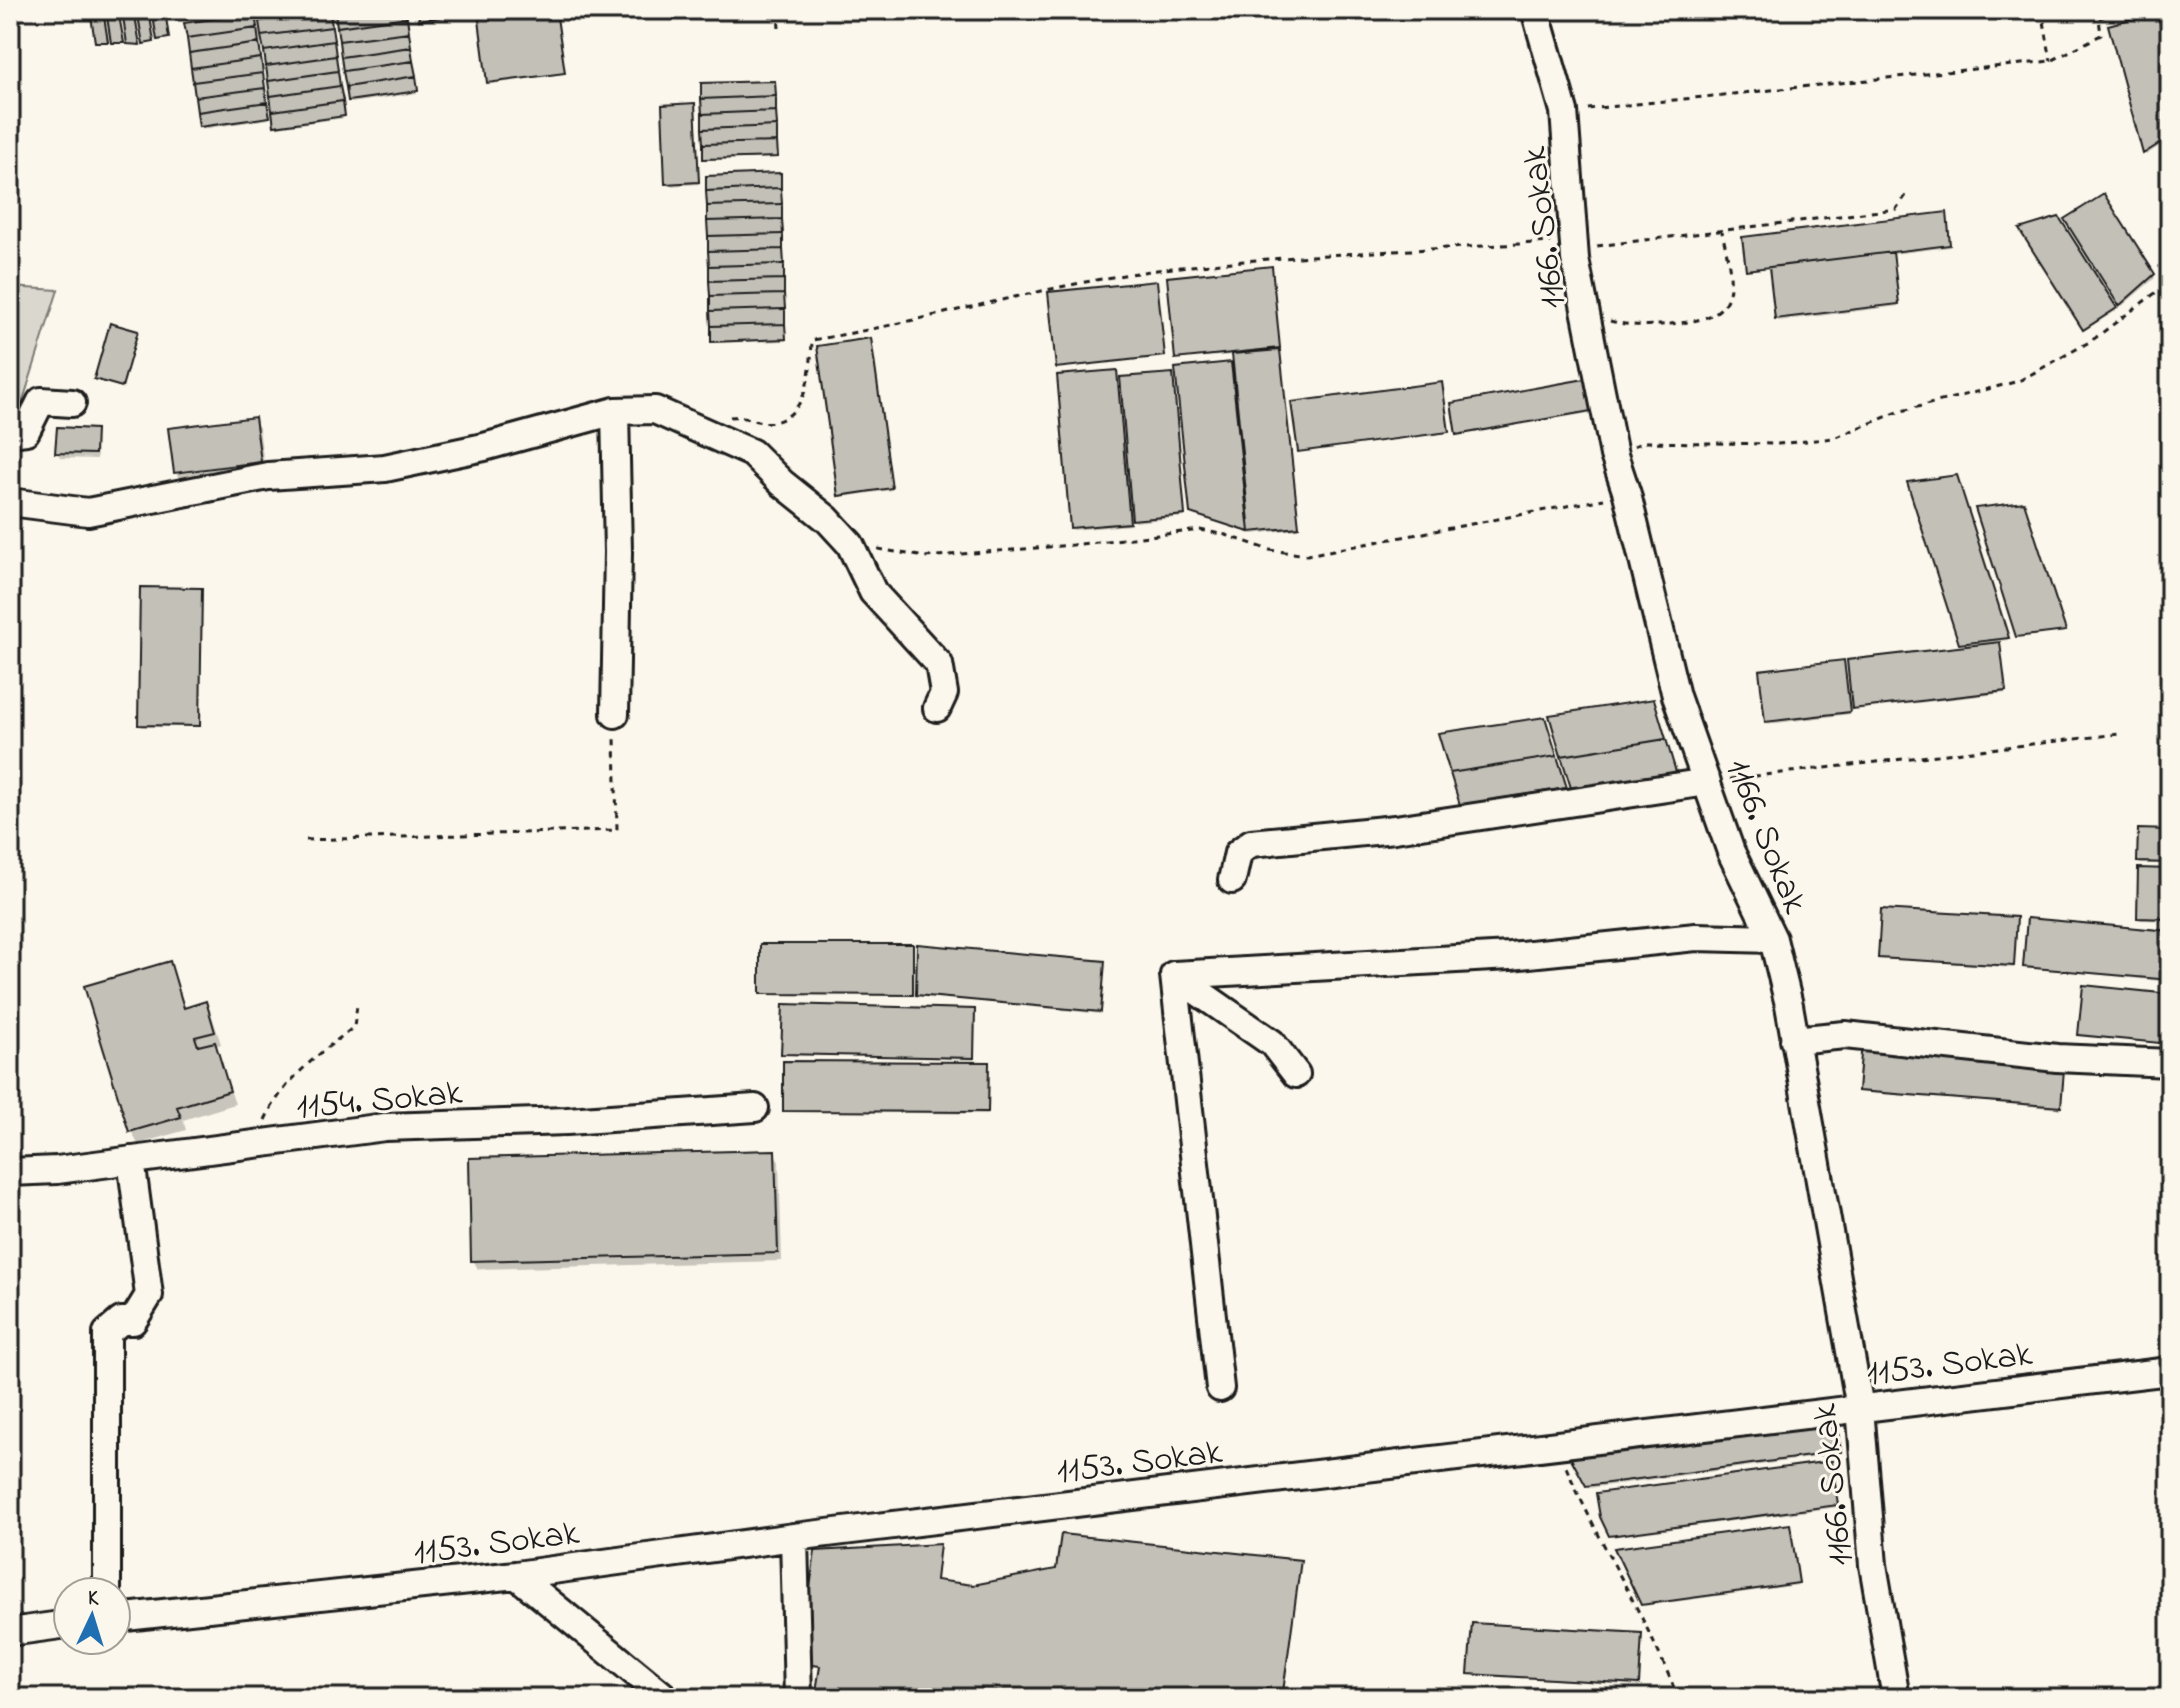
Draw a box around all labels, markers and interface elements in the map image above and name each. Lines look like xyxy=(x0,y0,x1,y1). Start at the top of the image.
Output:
street label: 1166. Sokak xyxy=(1509,143,1582,311)
street label: 1166. Sokak xyxy=(1710,751,1820,922)
street label: 1154. Sokak xyxy=(294,1068,465,1135)
street label: 1153. Sokak xyxy=(1864,1329,2036,1402)
street label: 1166. Sokak xyxy=(1800,1401,1869,1568)
street label: 1153. Sokak xyxy=(1054,1427,1226,1500)
street label: 1153. Sokak xyxy=(411,1508,583,1581)
north arrow xyxy=(52,1576,132,1656)
text: K xyxy=(87,1583,101,1615)

